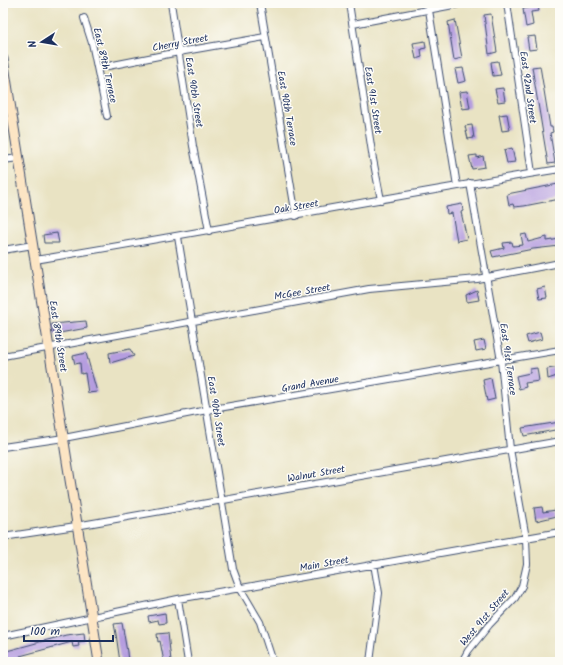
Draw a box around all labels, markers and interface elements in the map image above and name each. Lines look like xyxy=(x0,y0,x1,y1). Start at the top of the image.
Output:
north arrow xyxy=(22,22,62,62)
street label: East 89th Terrace xyxy=(89,26,122,105)
street label: Cherry Street xyxy=(151,30,210,56)
text: N xyxy=(24,39,43,49)
street label: East 92nd Street xyxy=(515,50,541,125)
street label: East 90th Street xyxy=(181,56,207,129)
street label: East 91st Street xyxy=(360,65,386,135)
street label: East 90th Terrace xyxy=(273,69,302,147)
street label: Oak Street xyxy=(273,195,320,219)
street label: McGee Street xyxy=(273,279,332,305)
street label: East 89th Street xyxy=(44,299,72,373)
street label: East 91st Terrace xyxy=(495,322,521,397)
street label: Grand Avenue xyxy=(280,371,341,397)
street label: East 90th Street xyxy=(203,375,229,448)
street label: Walnut Street xyxy=(286,461,346,487)
street label: Main Street xyxy=(298,552,350,576)
street label: West 91st Street xyxy=(456,586,513,650)
scale bar xyxy=(24,617,113,643)
text: 100 m xyxy=(30,622,61,641)

